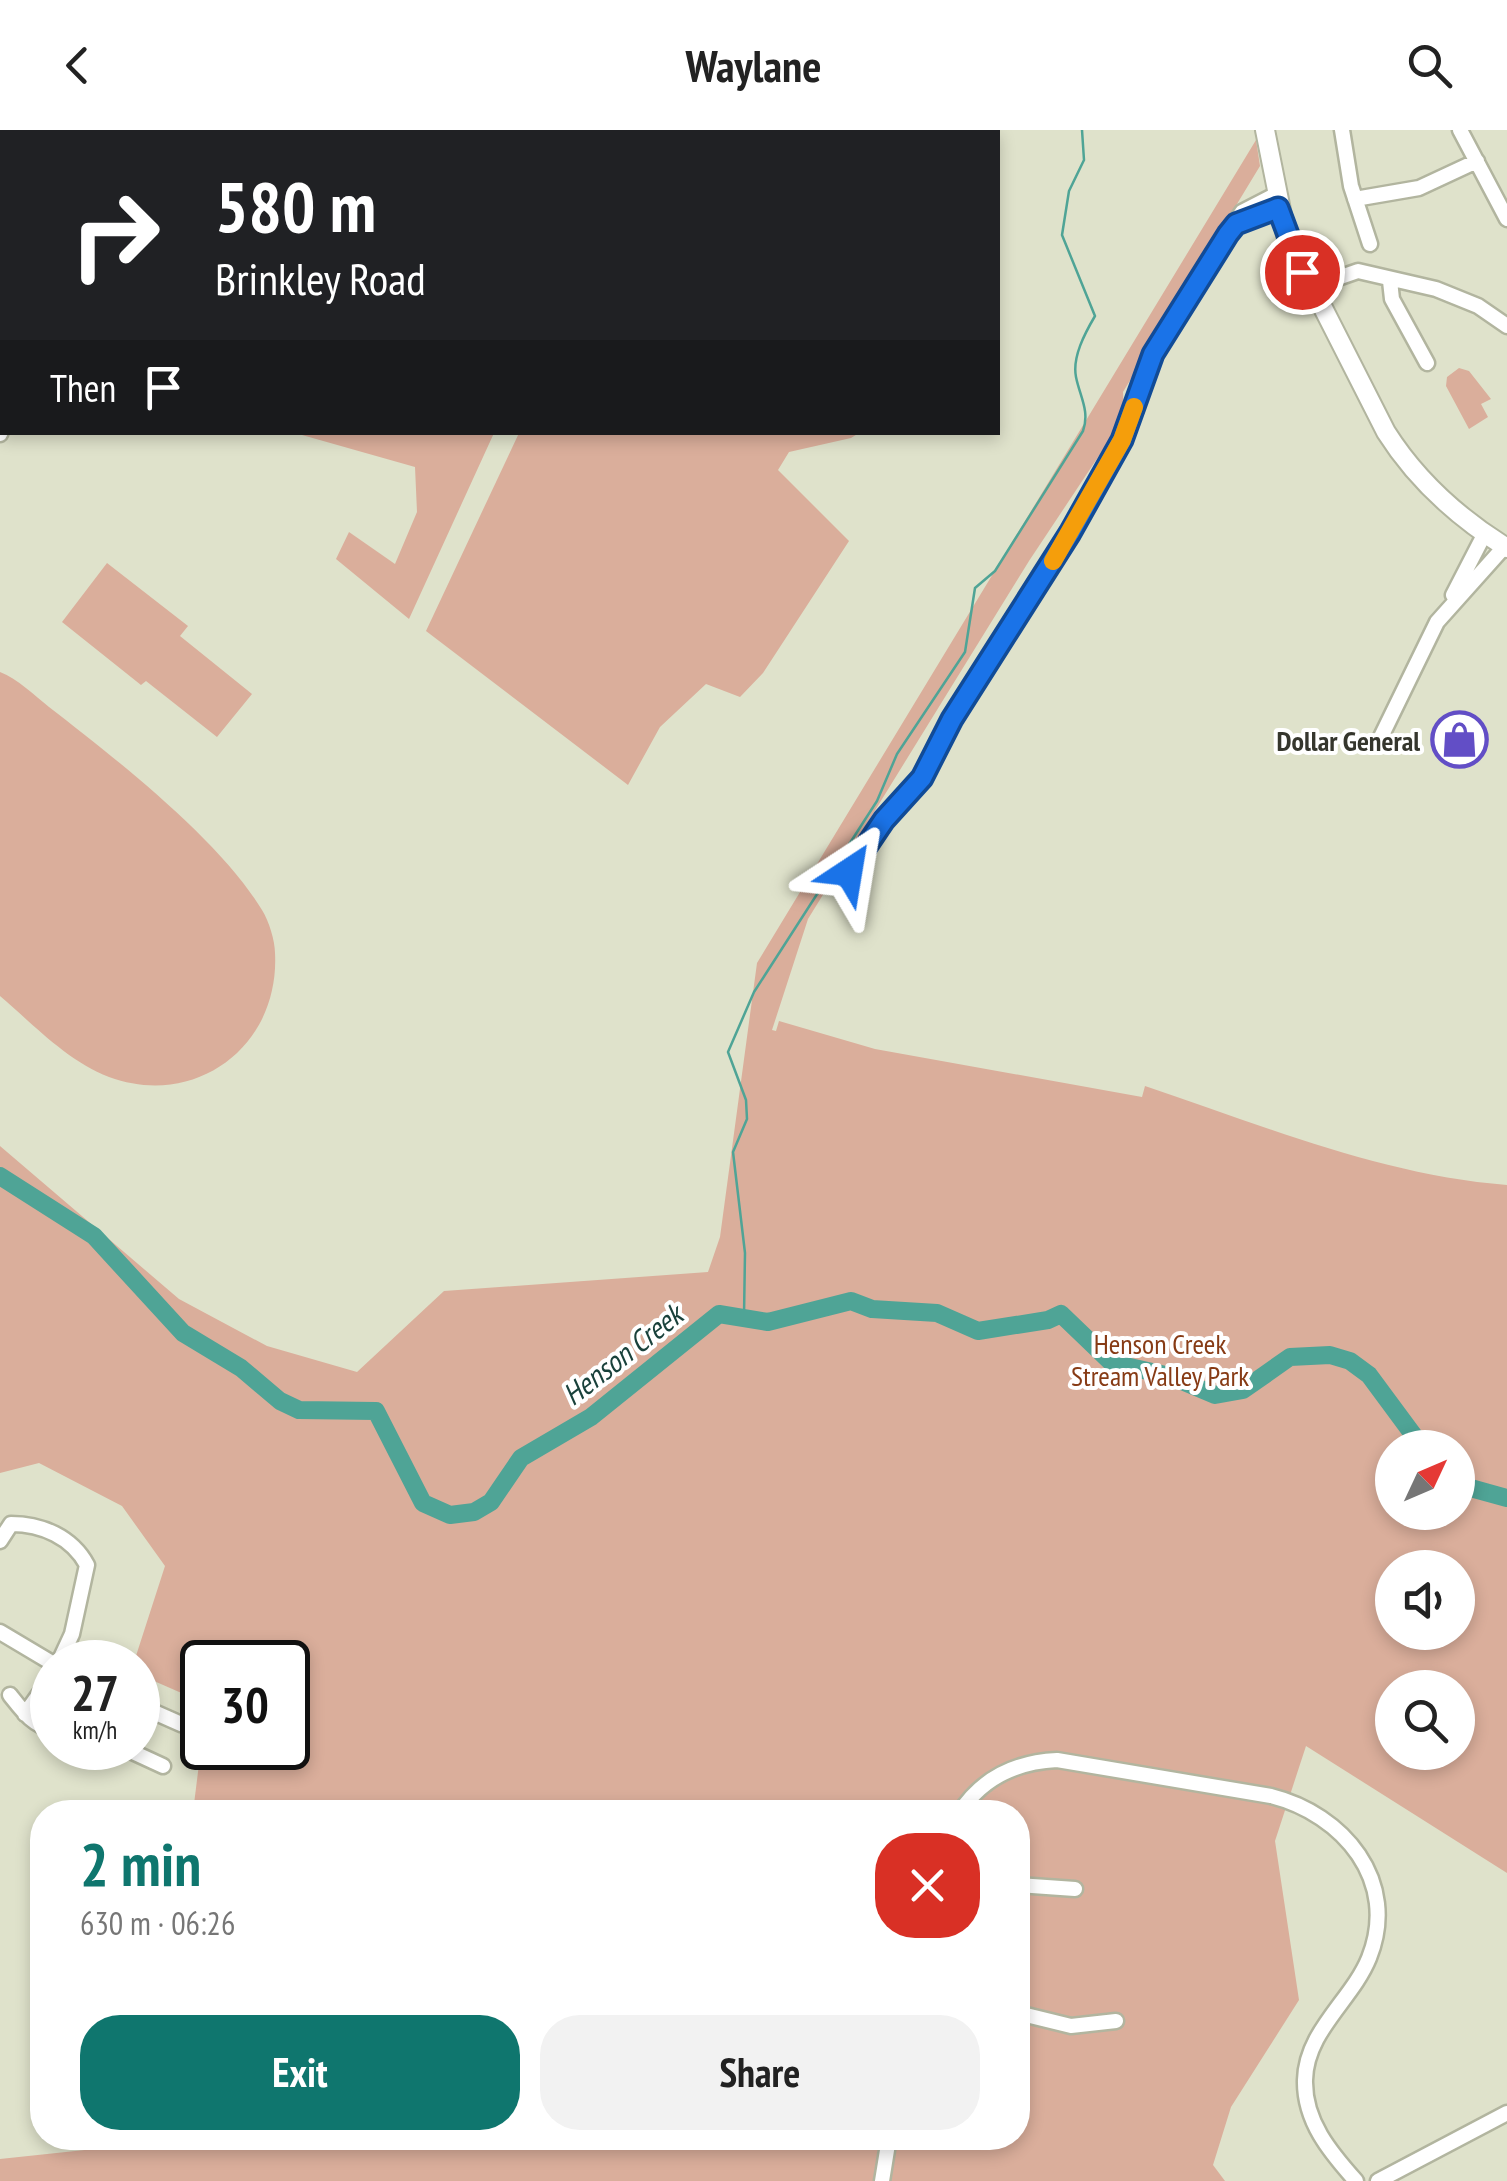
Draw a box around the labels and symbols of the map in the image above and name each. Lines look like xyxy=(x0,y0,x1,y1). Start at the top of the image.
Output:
pin xyxy=(1260,230,1345,315)
shop icon: Dollar General xyxy=(1429,710,1489,770)
place label: Dollar General xyxy=(1277,722,1420,759)
position arrow xyxy=(797,820,901,924)
water label: Henson Creek xyxy=(554,1293,693,1413)
park label: Henson Creek Stream Valley Park xyxy=(1071,1325,1249,1394)
north arrow xyxy=(1375,1430,1475,1530)
speed limit sign: 30 xyxy=(180,1640,310,1770)

